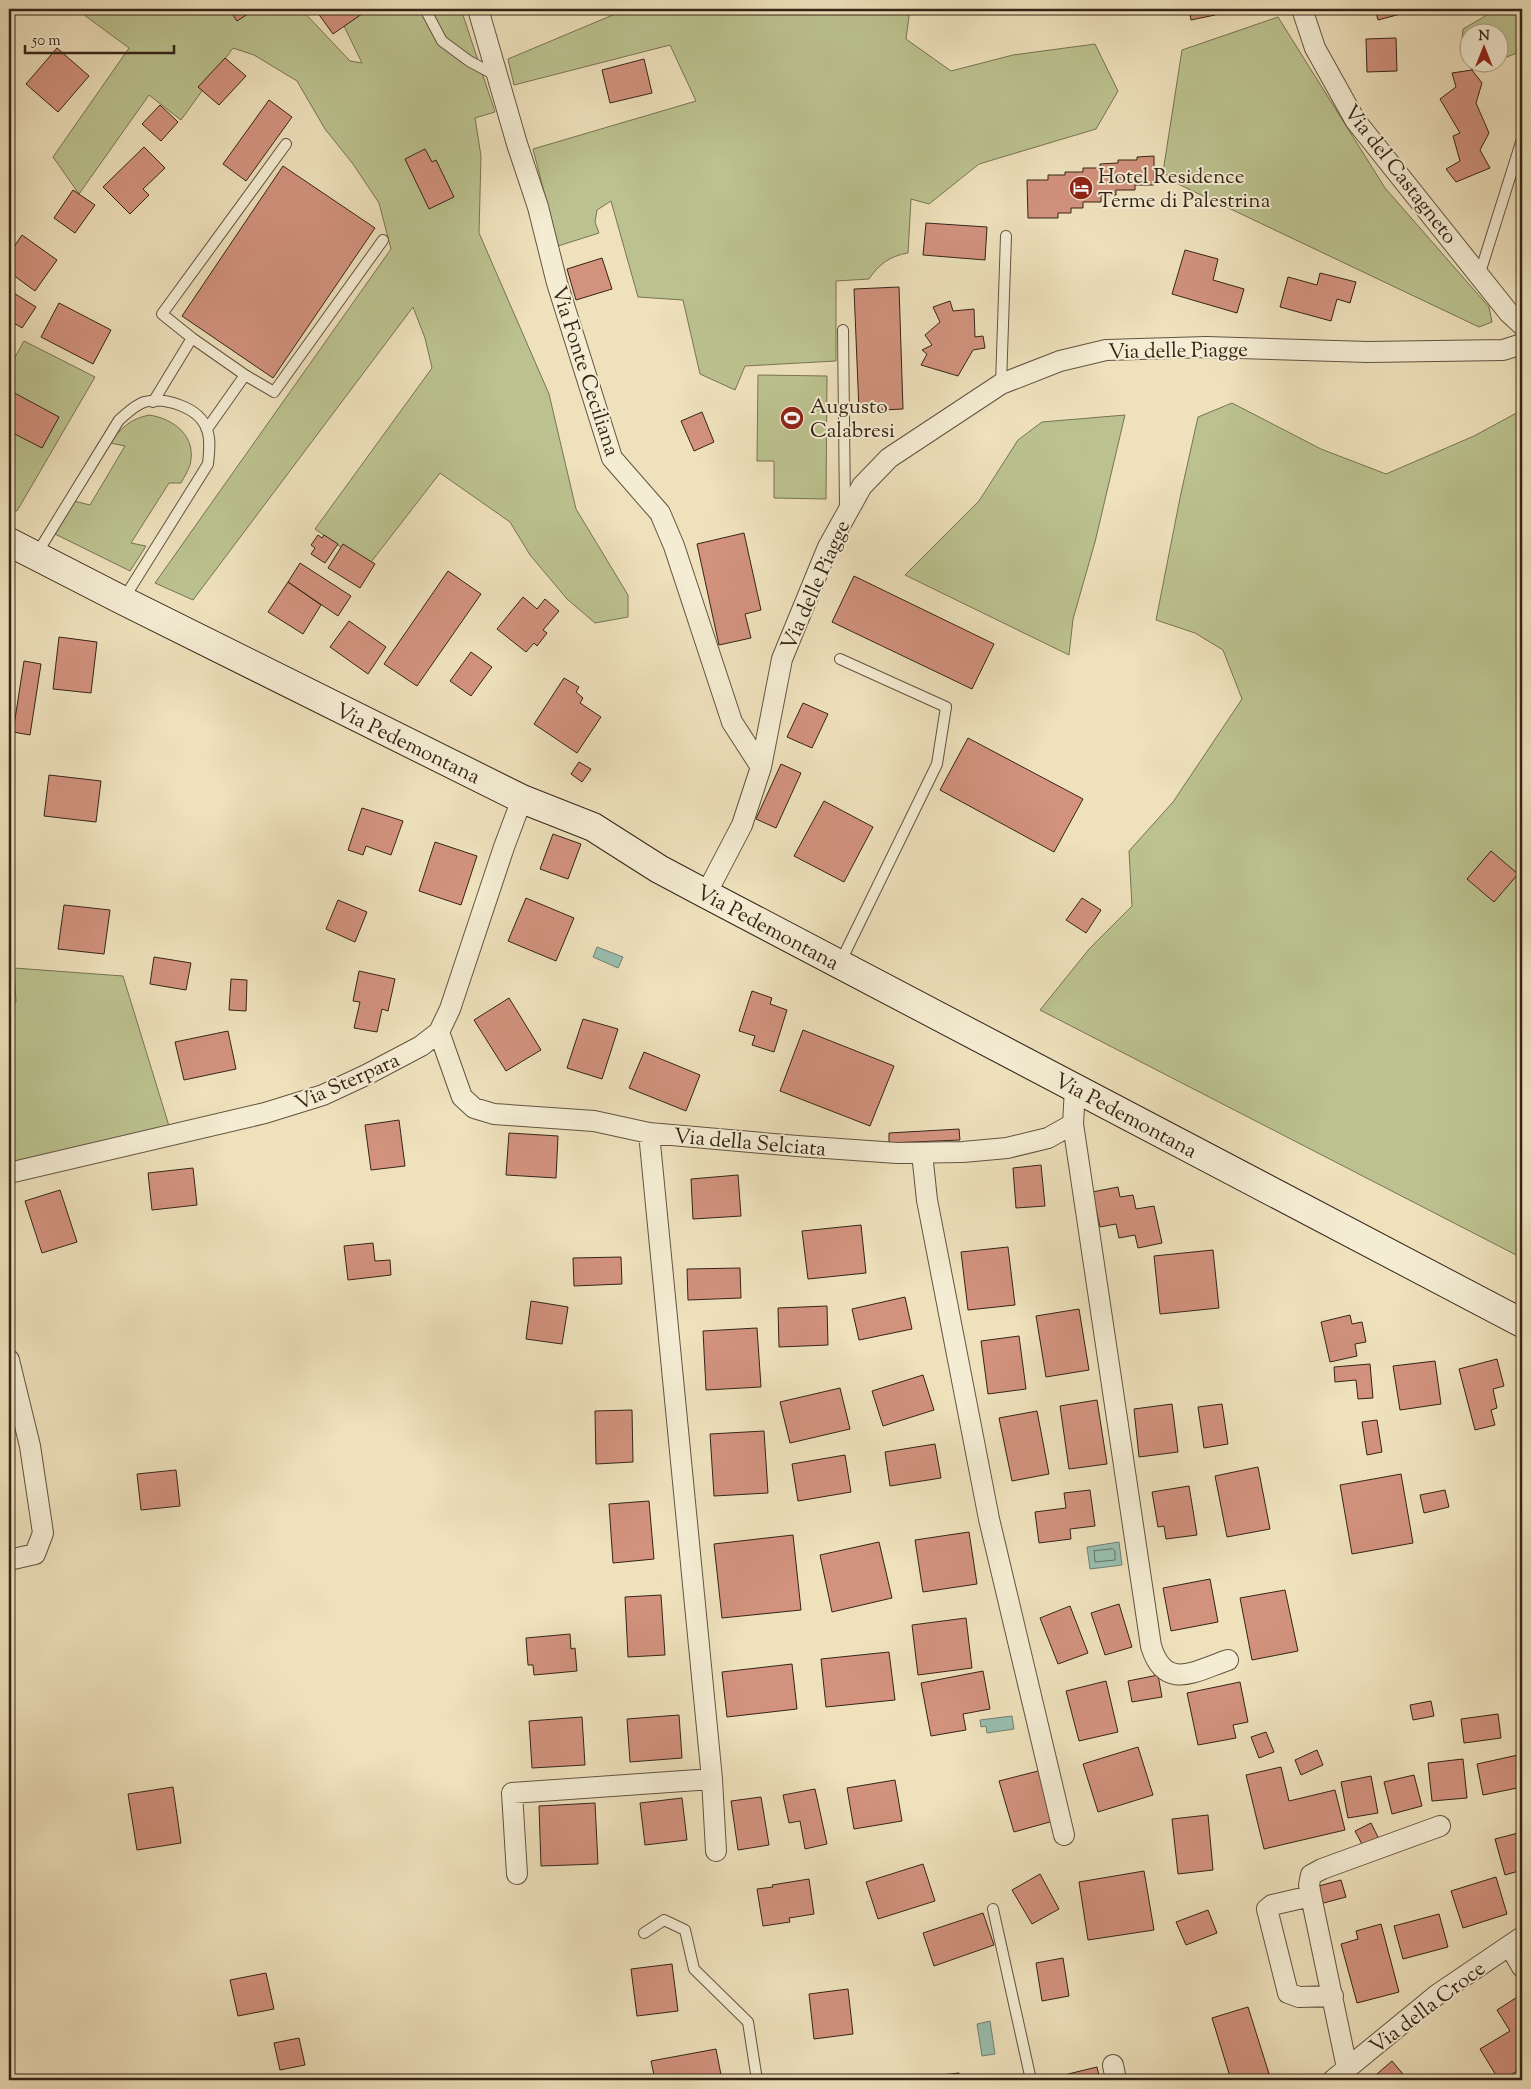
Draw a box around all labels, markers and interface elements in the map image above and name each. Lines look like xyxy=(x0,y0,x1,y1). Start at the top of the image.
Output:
scale bar xyxy=(25,22,174,54)
north arrow xyxy=(1458,22,1508,72)
text: N xyxy=(1478,27,1490,47)
text: 50 m xyxy=(31,31,61,52)
street label: Via del Castagneto xyxy=(1335,99,1463,251)
place label: Hotel Residence Terme di Palestrina xyxy=(1098,163,1271,217)
hotel icon: Hotel Residence Terme di Palestrina xyxy=(1068,175,1094,201)
street label: Via Fonte Ceciliana xyxy=(542,283,626,461)
street label: Via delle Piagge xyxy=(1108,336,1248,368)
place label: Augusto Calabresi xyxy=(810,393,895,447)
sports icon: Augusto Calabresi xyxy=(779,405,805,431)
street label: Via delle Piagge xyxy=(775,516,859,656)
street label: Via Pedemontana xyxy=(330,697,485,793)
street label: Via Pedemontana xyxy=(690,878,844,979)
street label: Via Sterpara xyxy=(291,1046,405,1119)
street label: Via Pedemontana xyxy=(1048,1066,1202,1167)
street label: Via della Selciata xyxy=(672,1122,827,1166)
street label: Via della Croce xyxy=(1364,1955,1492,2062)

